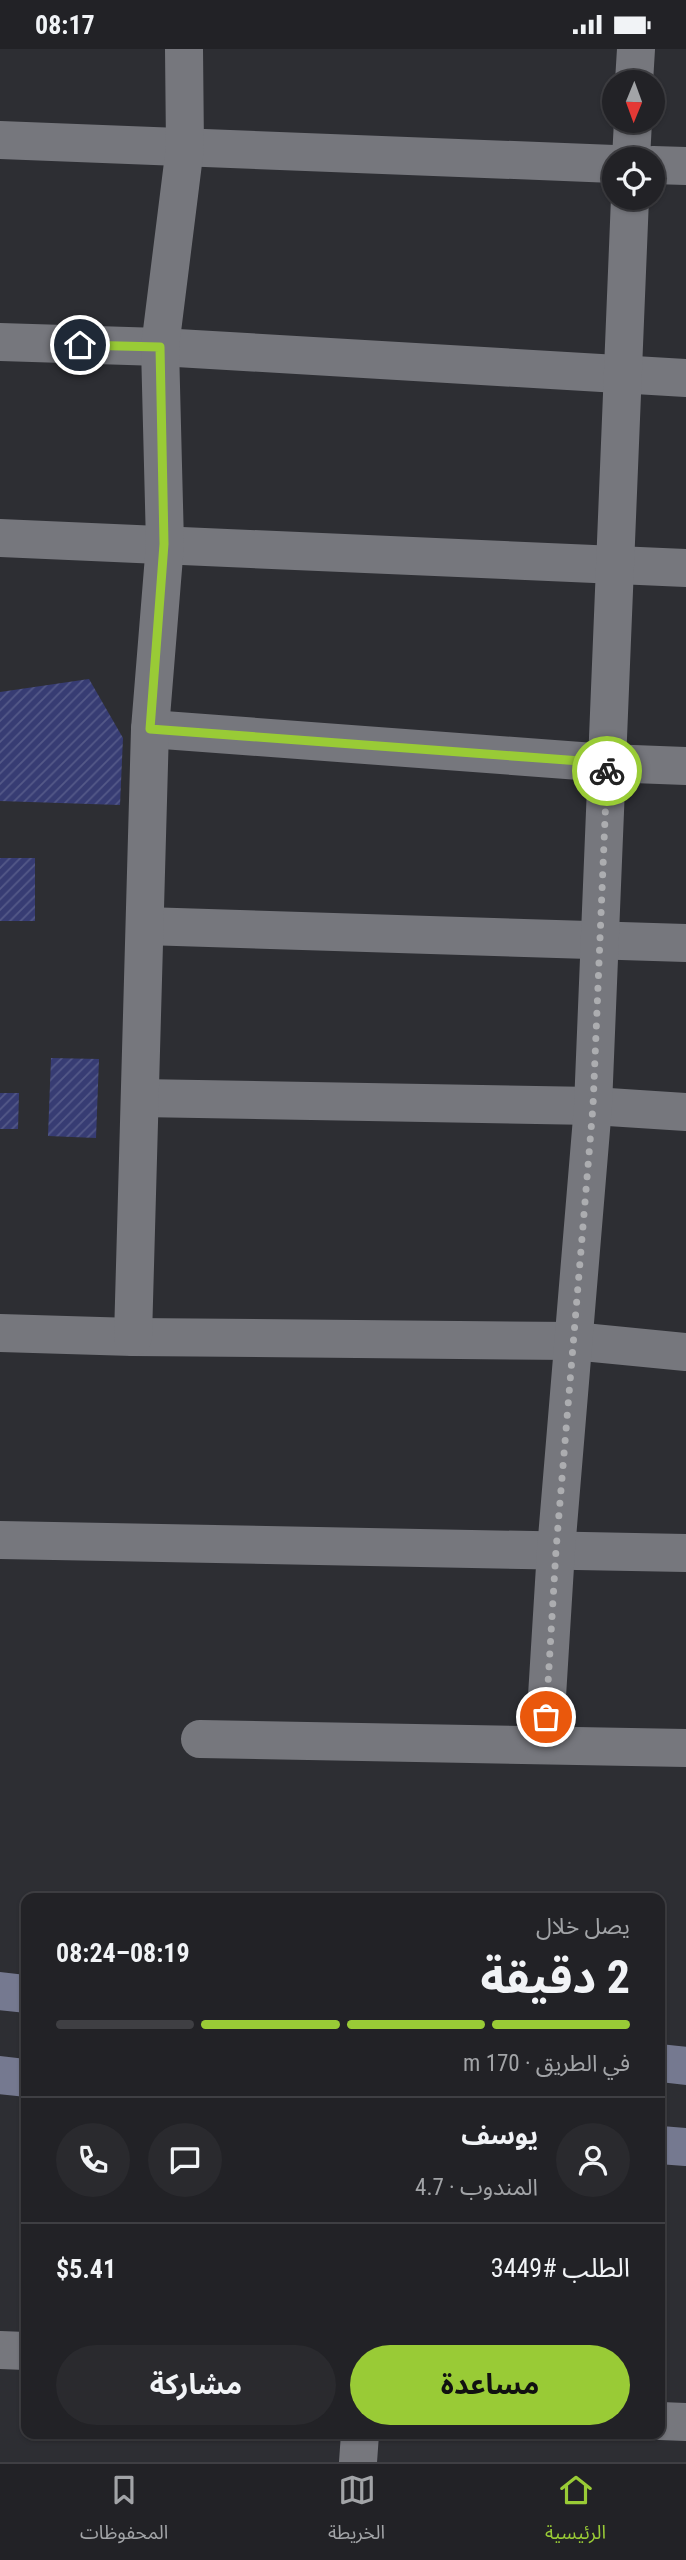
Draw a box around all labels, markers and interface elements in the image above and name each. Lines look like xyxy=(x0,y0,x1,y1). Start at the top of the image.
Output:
text: 08:17 xyxy=(35,10,95,40)
north arrow xyxy=(602,70,665,133)
map controls xyxy=(602,70,665,210)
button: locate xyxy=(602,147,665,210)
pin xyxy=(50,315,110,375)
icon: home xyxy=(61,326,99,364)
courier xyxy=(572,736,642,806)
icon: bike xyxy=(588,752,626,790)
pin xyxy=(516,1687,576,1747)
icon: bag xyxy=(527,1698,565,1736)
text: يصل خلال xyxy=(536,1913,630,1940)
text: 08:19–08:24 xyxy=(56,1938,190,1968)
text: 2 دقيقة xyxy=(480,1950,630,2004)
text: في الطريق · 170 m xyxy=(463,2050,630,2077)
text: يوسف xyxy=(461,2120,538,2150)
button: phone xyxy=(56,2123,130,2197)
button: chat xyxy=(148,2123,222,2197)
button: person xyxy=(556,2123,630,2197)
text: المندوب · 4.7 xyxy=(415,2174,538,2201)
text: الطلب #3449 xyxy=(491,2253,630,2283)
text: $5.41 xyxy=(56,2254,116,2284)
button: مشاركة xyxy=(56,2345,336,2425)
button: مساعدة xyxy=(350,2345,630,2425)
tab: المحفوظات xyxy=(80,2471,168,2553)
tab: الخريطة xyxy=(328,2471,385,2553)
tab: الرئيسية xyxy=(545,2471,606,2553)

